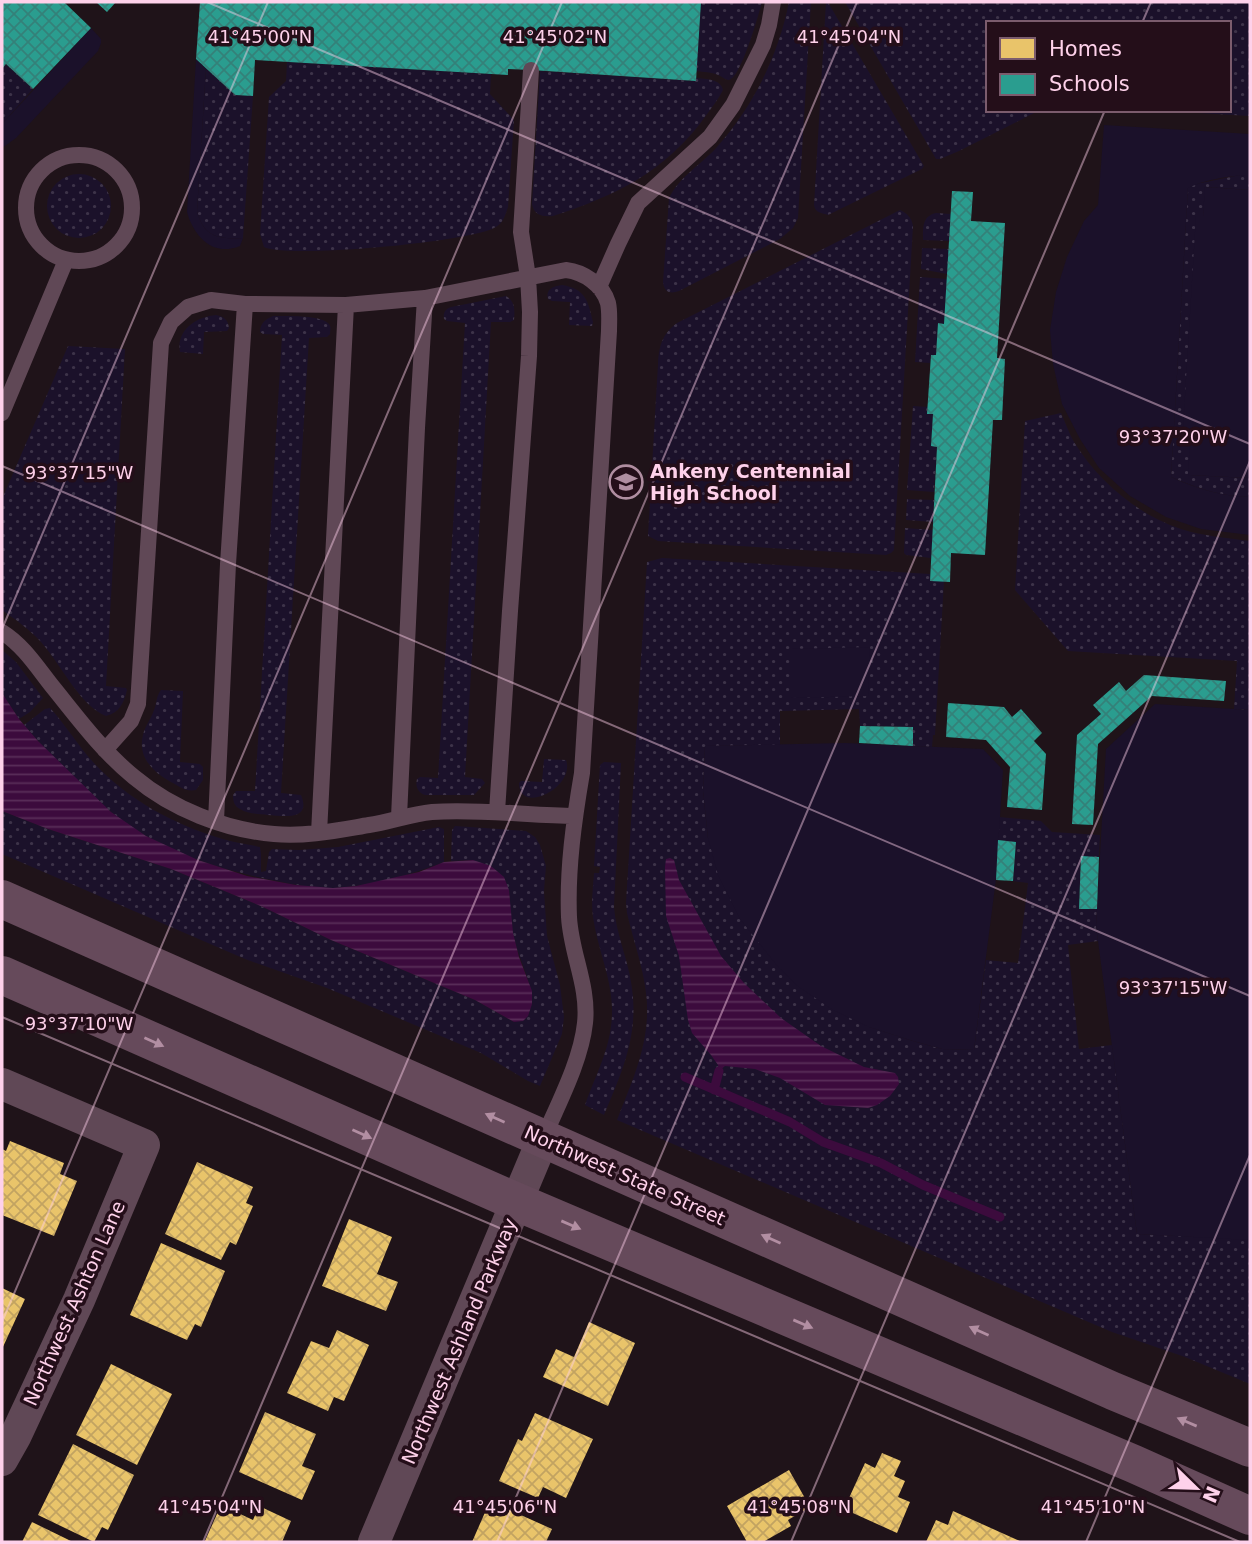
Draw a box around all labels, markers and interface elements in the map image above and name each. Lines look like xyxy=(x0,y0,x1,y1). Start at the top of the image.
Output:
legend xyxy=(986,21,1231,112)
text: 41°45'00"N xyxy=(208,26,312,47)
text: 41°45'02"N xyxy=(503,26,607,47)
text: 41°45'04"N xyxy=(797,26,901,47)
text: Homes xyxy=(1049,37,1122,61)
text: Schools xyxy=(1049,72,1130,96)
text: 93°37'20"W xyxy=(1119,426,1228,447)
place label: Ankeny Centennial High School xyxy=(650,460,851,504)
text: 93°37'15"W xyxy=(25,462,134,483)
school or university icon: Ankeny Centennial High School xyxy=(607,463,645,501)
text: 93°37'15"W xyxy=(1119,977,1228,998)
text: 93°37'10"W xyxy=(25,1013,134,1034)
one-way arrow xyxy=(144,1036,164,1048)
one-way arrow xyxy=(485,1112,506,1123)
street label: Northwest State Street xyxy=(521,1121,729,1229)
one-way arrow xyxy=(352,1128,372,1140)
street label: Northwest Ashton Lane xyxy=(19,1197,129,1409)
street label: Northwest Ashland Parkway xyxy=(397,1215,521,1467)
one-way arrow xyxy=(560,1220,581,1231)
one-way arrow xyxy=(760,1233,781,1244)
one-way arrow xyxy=(792,1318,813,1329)
one-way arrow xyxy=(968,1325,989,1336)
one-way arrow xyxy=(1177,1416,1198,1427)
north arrow xyxy=(1161,1453,1231,1523)
text: N xyxy=(1198,1483,1225,1506)
text: 41°45'04"N xyxy=(158,1496,262,1517)
text: 41°45'06"N xyxy=(453,1496,557,1517)
text: 41°45'08"N xyxy=(747,1496,851,1517)
text: 41°45'10"N xyxy=(1041,1496,1145,1517)

